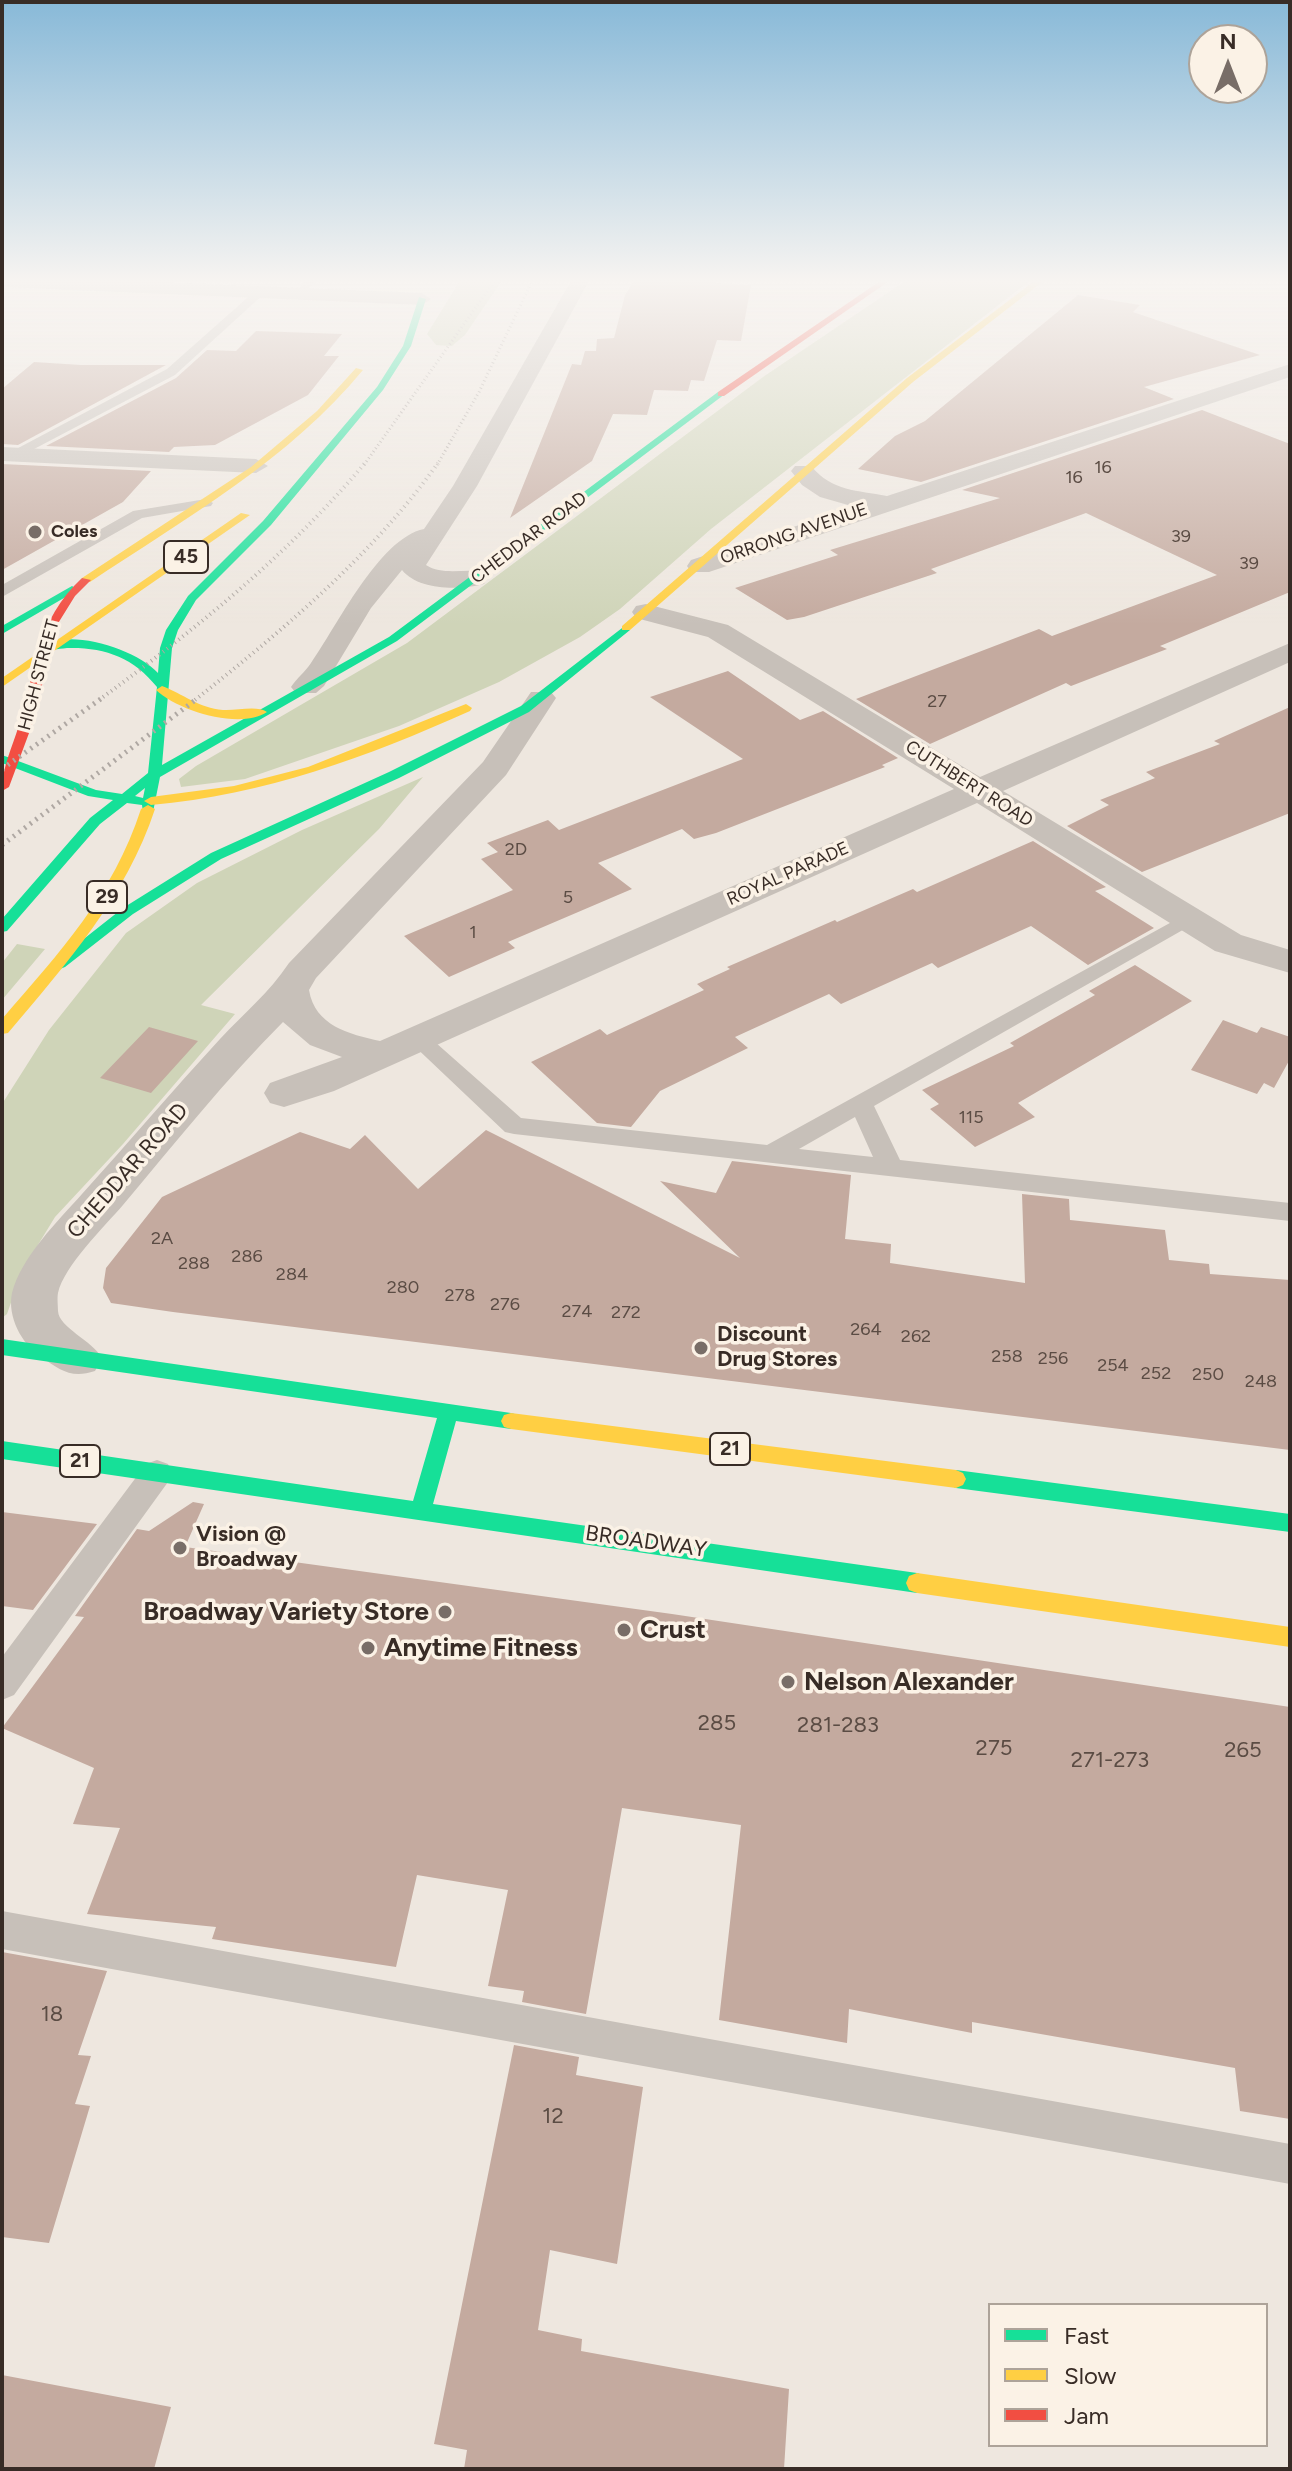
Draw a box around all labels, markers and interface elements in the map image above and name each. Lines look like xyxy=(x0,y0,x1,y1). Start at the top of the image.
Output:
north arrow xyxy=(1188,24,1268,104)
text: N xyxy=(1219,28,1237,55)
house number: 16 xyxy=(1094,457,1112,479)
house number: 16 xyxy=(1065,467,1083,489)
street label: CHEDDAR ROAD xyxy=(467,487,591,589)
street label: ORRONG AVENUE xyxy=(717,499,871,569)
place label: Coles xyxy=(51,521,97,543)
marker: Coles xyxy=(26,523,44,541)
house number: 39 xyxy=(1171,526,1191,548)
road number: 45 xyxy=(164,541,208,573)
house number: 39 xyxy=(1239,553,1259,575)
street label: HIGH STREET xyxy=(14,617,64,733)
house number: 27 xyxy=(927,691,947,713)
street label: CUTHBERT ROAD xyxy=(901,736,1037,832)
street label: ROYAL PARADE xyxy=(724,837,852,911)
house number: 2D xyxy=(505,839,527,861)
road number: 29 xyxy=(87,881,127,913)
house number: 5 xyxy=(563,887,573,909)
house number: 1 xyxy=(469,922,477,944)
street label: CHEDDAR ROAD xyxy=(62,1098,194,1244)
house number: 115 xyxy=(958,1107,984,1129)
house number: 2A xyxy=(151,1228,173,1250)
house number: 286 xyxy=(231,1246,263,1268)
house number: 288 xyxy=(178,1253,210,1275)
house number: 284 xyxy=(276,1264,308,1286)
house number: 280 xyxy=(387,1277,419,1299)
house number: 278 xyxy=(445,1285,475,1307)
house number: 276 xyxy=(490,1294,520,1316)
house number: 274 xyxy=(562,1301,592,1323)
house number: 272 xyxy=(611,1302,641,1324)
house number: 264 xyxy=(850,1319,882,1341)
place label: Discount Drug Stores xyxy=(717,1322,837,1374)
house number: 262 xyxy=(901,1326,931,1348)
marker: Discount Drug Stores xyxy=(692,1339,710,1357)
house number: 258 xyxy=(991,1346,1023,1368)
house number: 256 xyxy=(1038,1348,1068,1370)
house number: 254 xyxy=(1097,1355,1129,1377)
house number: 252 xyxy=(1141,1363,1171,1385)
house number: 250 xyxy=(1192,1364,1224,1386)
house number: 248 xyxy=(1245,1371,1277,1393)
road number: 21 xyxy=(710,1433,750,1465)
road number: 21 xyxy=(60,1445,100,1477)
street label: BROADWAY xyxy=(584,1520,708,1564)
place label: Vision @ Broadway xyxy=(196,1522,298,1574)
marker: Vision @ Broadway xyxy=(171,1539,189,1557)
place label: Broadway Variety Store xyxy=(143,1596,429,1628)
marker: Broadway Variety Store xyxy=(436,1603,454,1621)
place label: Crust xyxy=(640,1614,706,1646)
marker: Crust xyxy=(615,1621,633,1639)
place label: Anytime Fitness xyxy=(384,1632,578,1664)
marker: Anytime Fitness xyxy=(359,1639,377,1657)
place label: Nelson Alexander xyxy=(804,1666,1014,1698)
marker: Nelson Alexander xyxy=(779,1673,797,1691)
house number: 285 xyxy=(698,1711,736,1737)
house number: 281-283 xyxy=(797,1713,879,1739)
house number: 275 xyxy=(976,1736,1012,1762)
house number: 265 xyxy=(1224,1738,1262,1764)
house number: 271-273 xyxy=(1071,1748,1149,1774)
house number: 18 xyxy=(41,2002,63,2028)
house number: 12 xyxy=(542,2104,564,2130)
legend xyxy=(988,2303,1268,2447)
text: Fast xyxy=(1064,2321,1109,2350)
text: Slow xyxy=(1064,2361,1116,2390)
text: Jam xyxy=(1064,2401,1109,2430)

